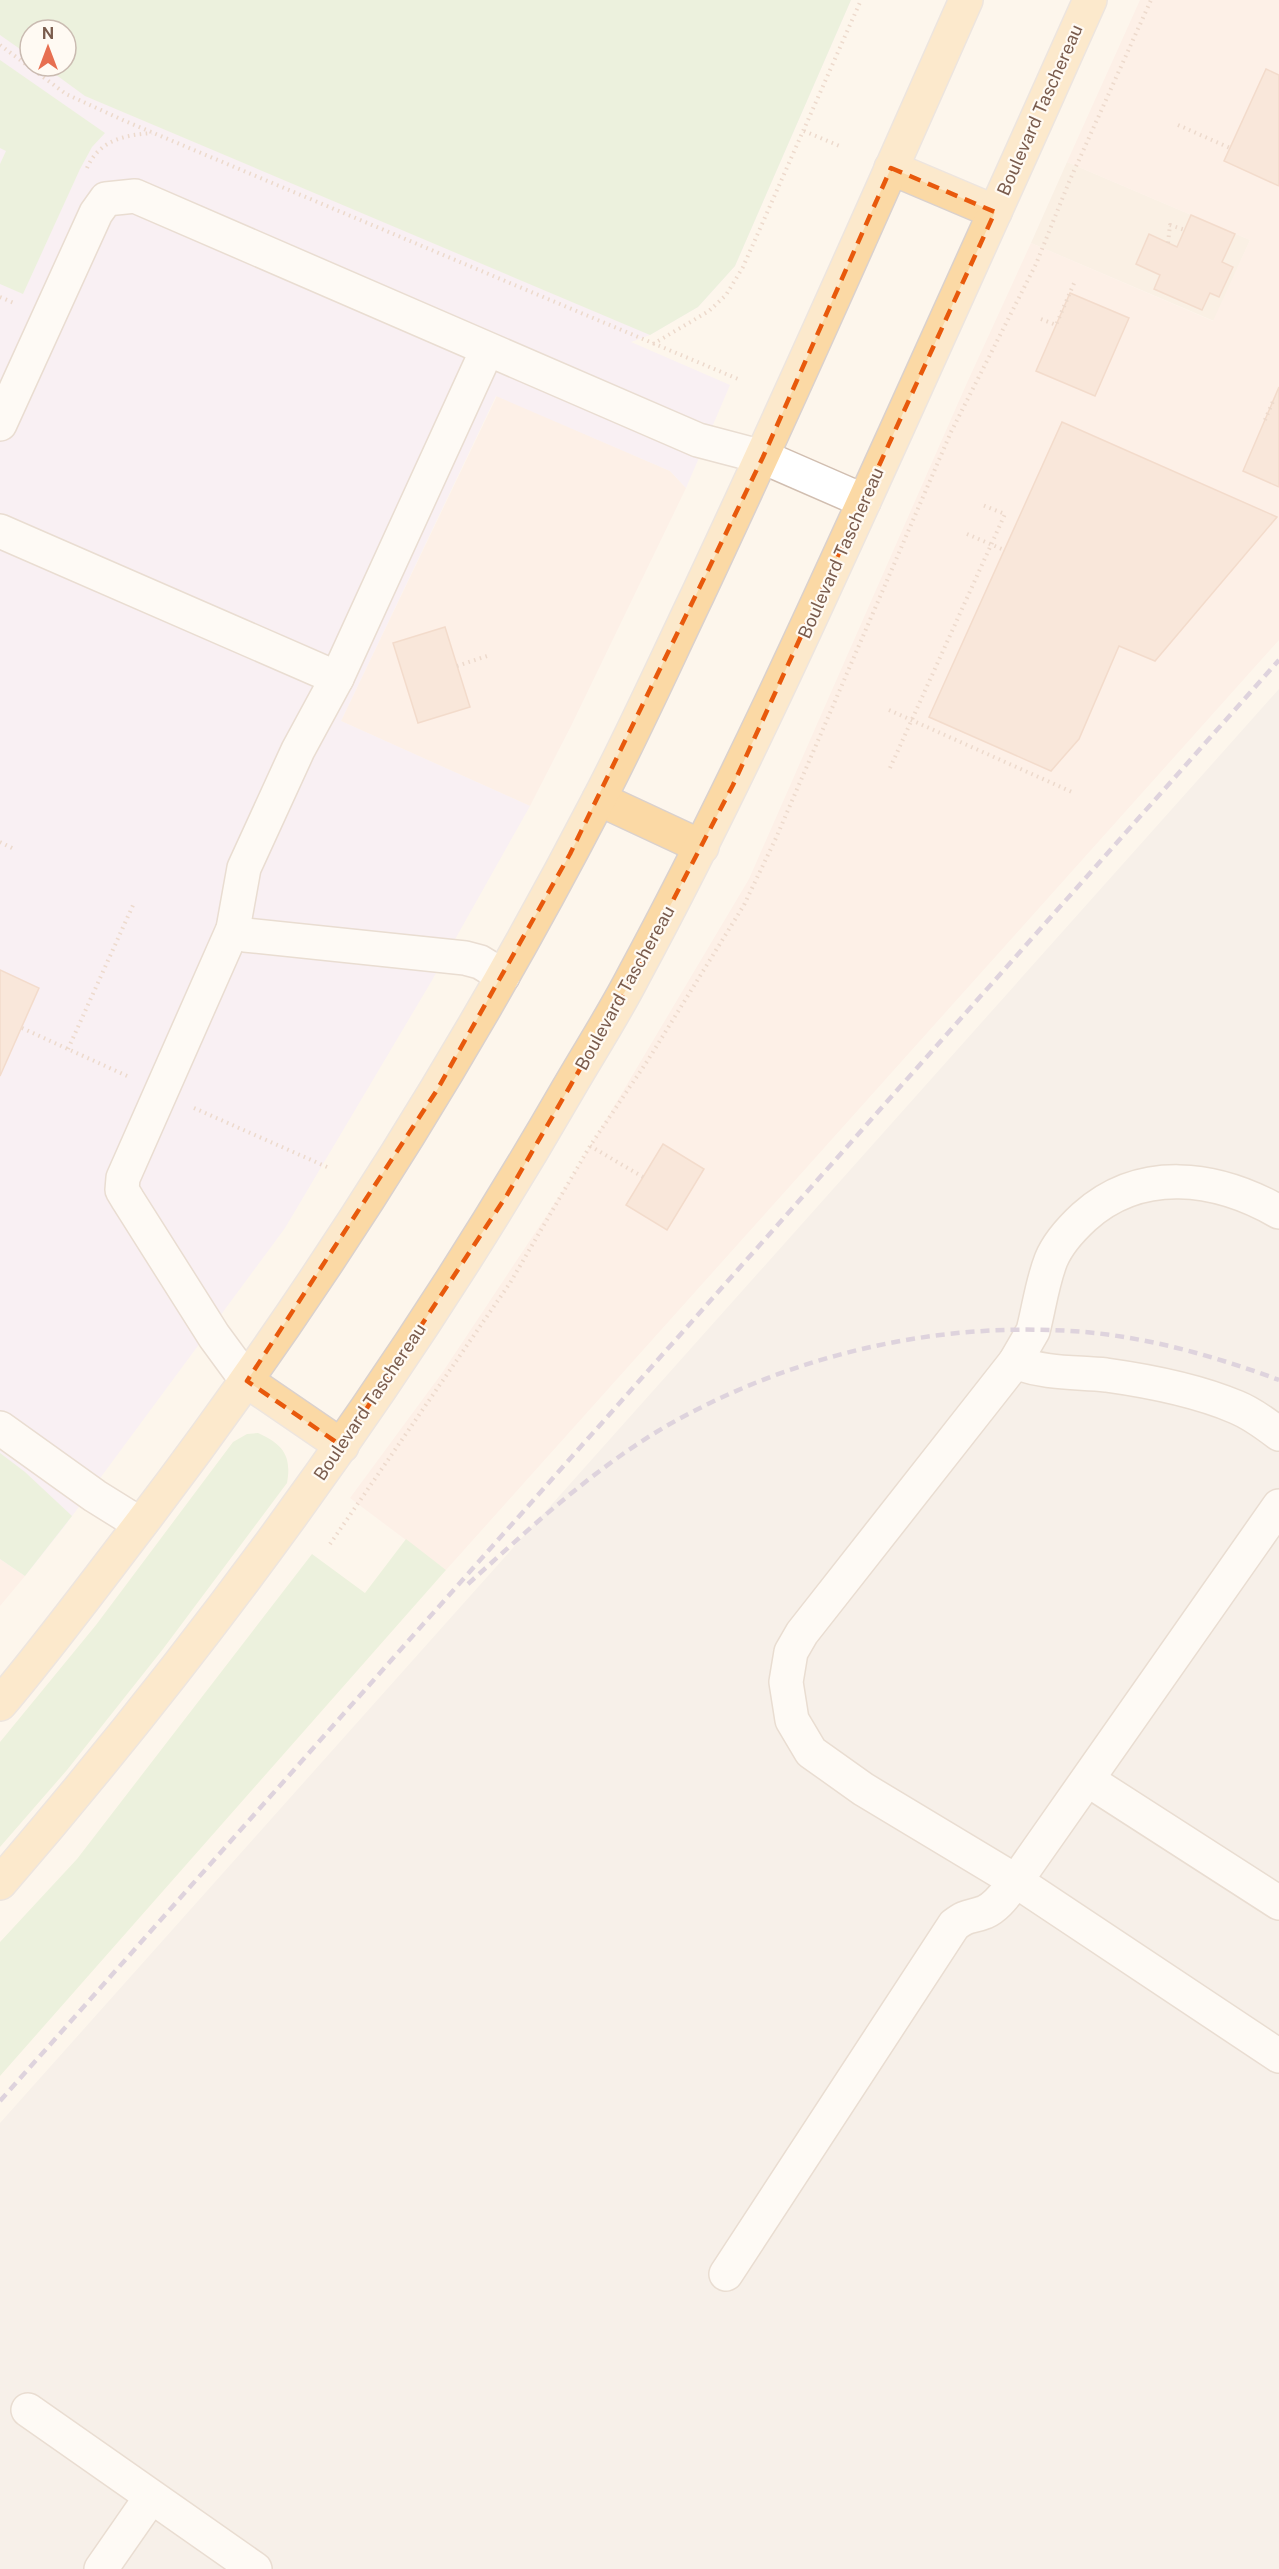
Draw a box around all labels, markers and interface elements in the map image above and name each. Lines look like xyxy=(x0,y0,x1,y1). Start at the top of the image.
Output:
north arrow xyxy=(18,18,78,78)
street label: Boulevard Taschereau xyxy=(992,21,1087,199)
text: N xyxy=(42,24,54,43)
street label: Boulevard Taschereau xyxy=(793,464,888,642)
street label: Boulevard Taschereau xyxy=(571,902,679,1074)
street label: Boulevard Taschereau xyxy=(309,1319,430,1484)

